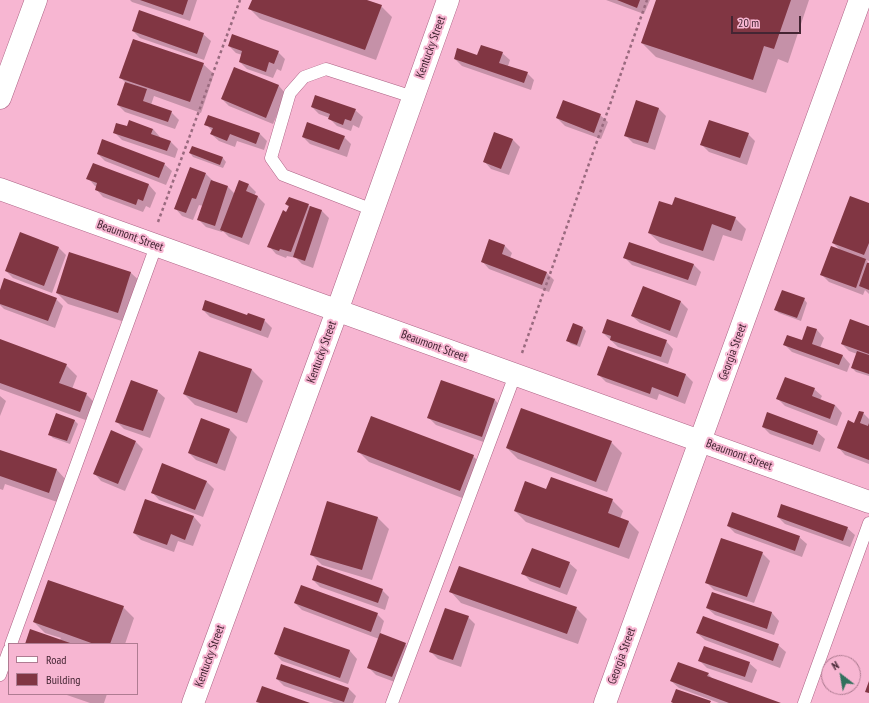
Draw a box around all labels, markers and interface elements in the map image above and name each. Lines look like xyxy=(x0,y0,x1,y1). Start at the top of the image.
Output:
scale bar xyxy=(733,8,803,34)
street label: Kentucky Street xyxy=(413,14,449,80)
text: 20 m xyxy=(738,15,759,30)
street label: Beaumont Street xyxy=(95,217,165,255)
street label: Kentucky Street xyxy=(304,319,340,385)
street label: Georgia Street xyxy=(716,322,750,382)
street label: Beaumont Street xyxy=(399,327,469,365)
street label: Beaumont Street xyxy=(704,436,774,474)
street label: Kentucky Street xyxy=(192,623,228,689)
street label: Georgia Street xyxy=(605,626,639,686)
legend xyxy=(8,643,138,695)
text: Road xyxy=(46,652,66,667)
north arrow xyxy=(821,655,861,695)
text: N xyxy=(829,658,841,673)
text: Building xyxy=(46,672,81,687)

